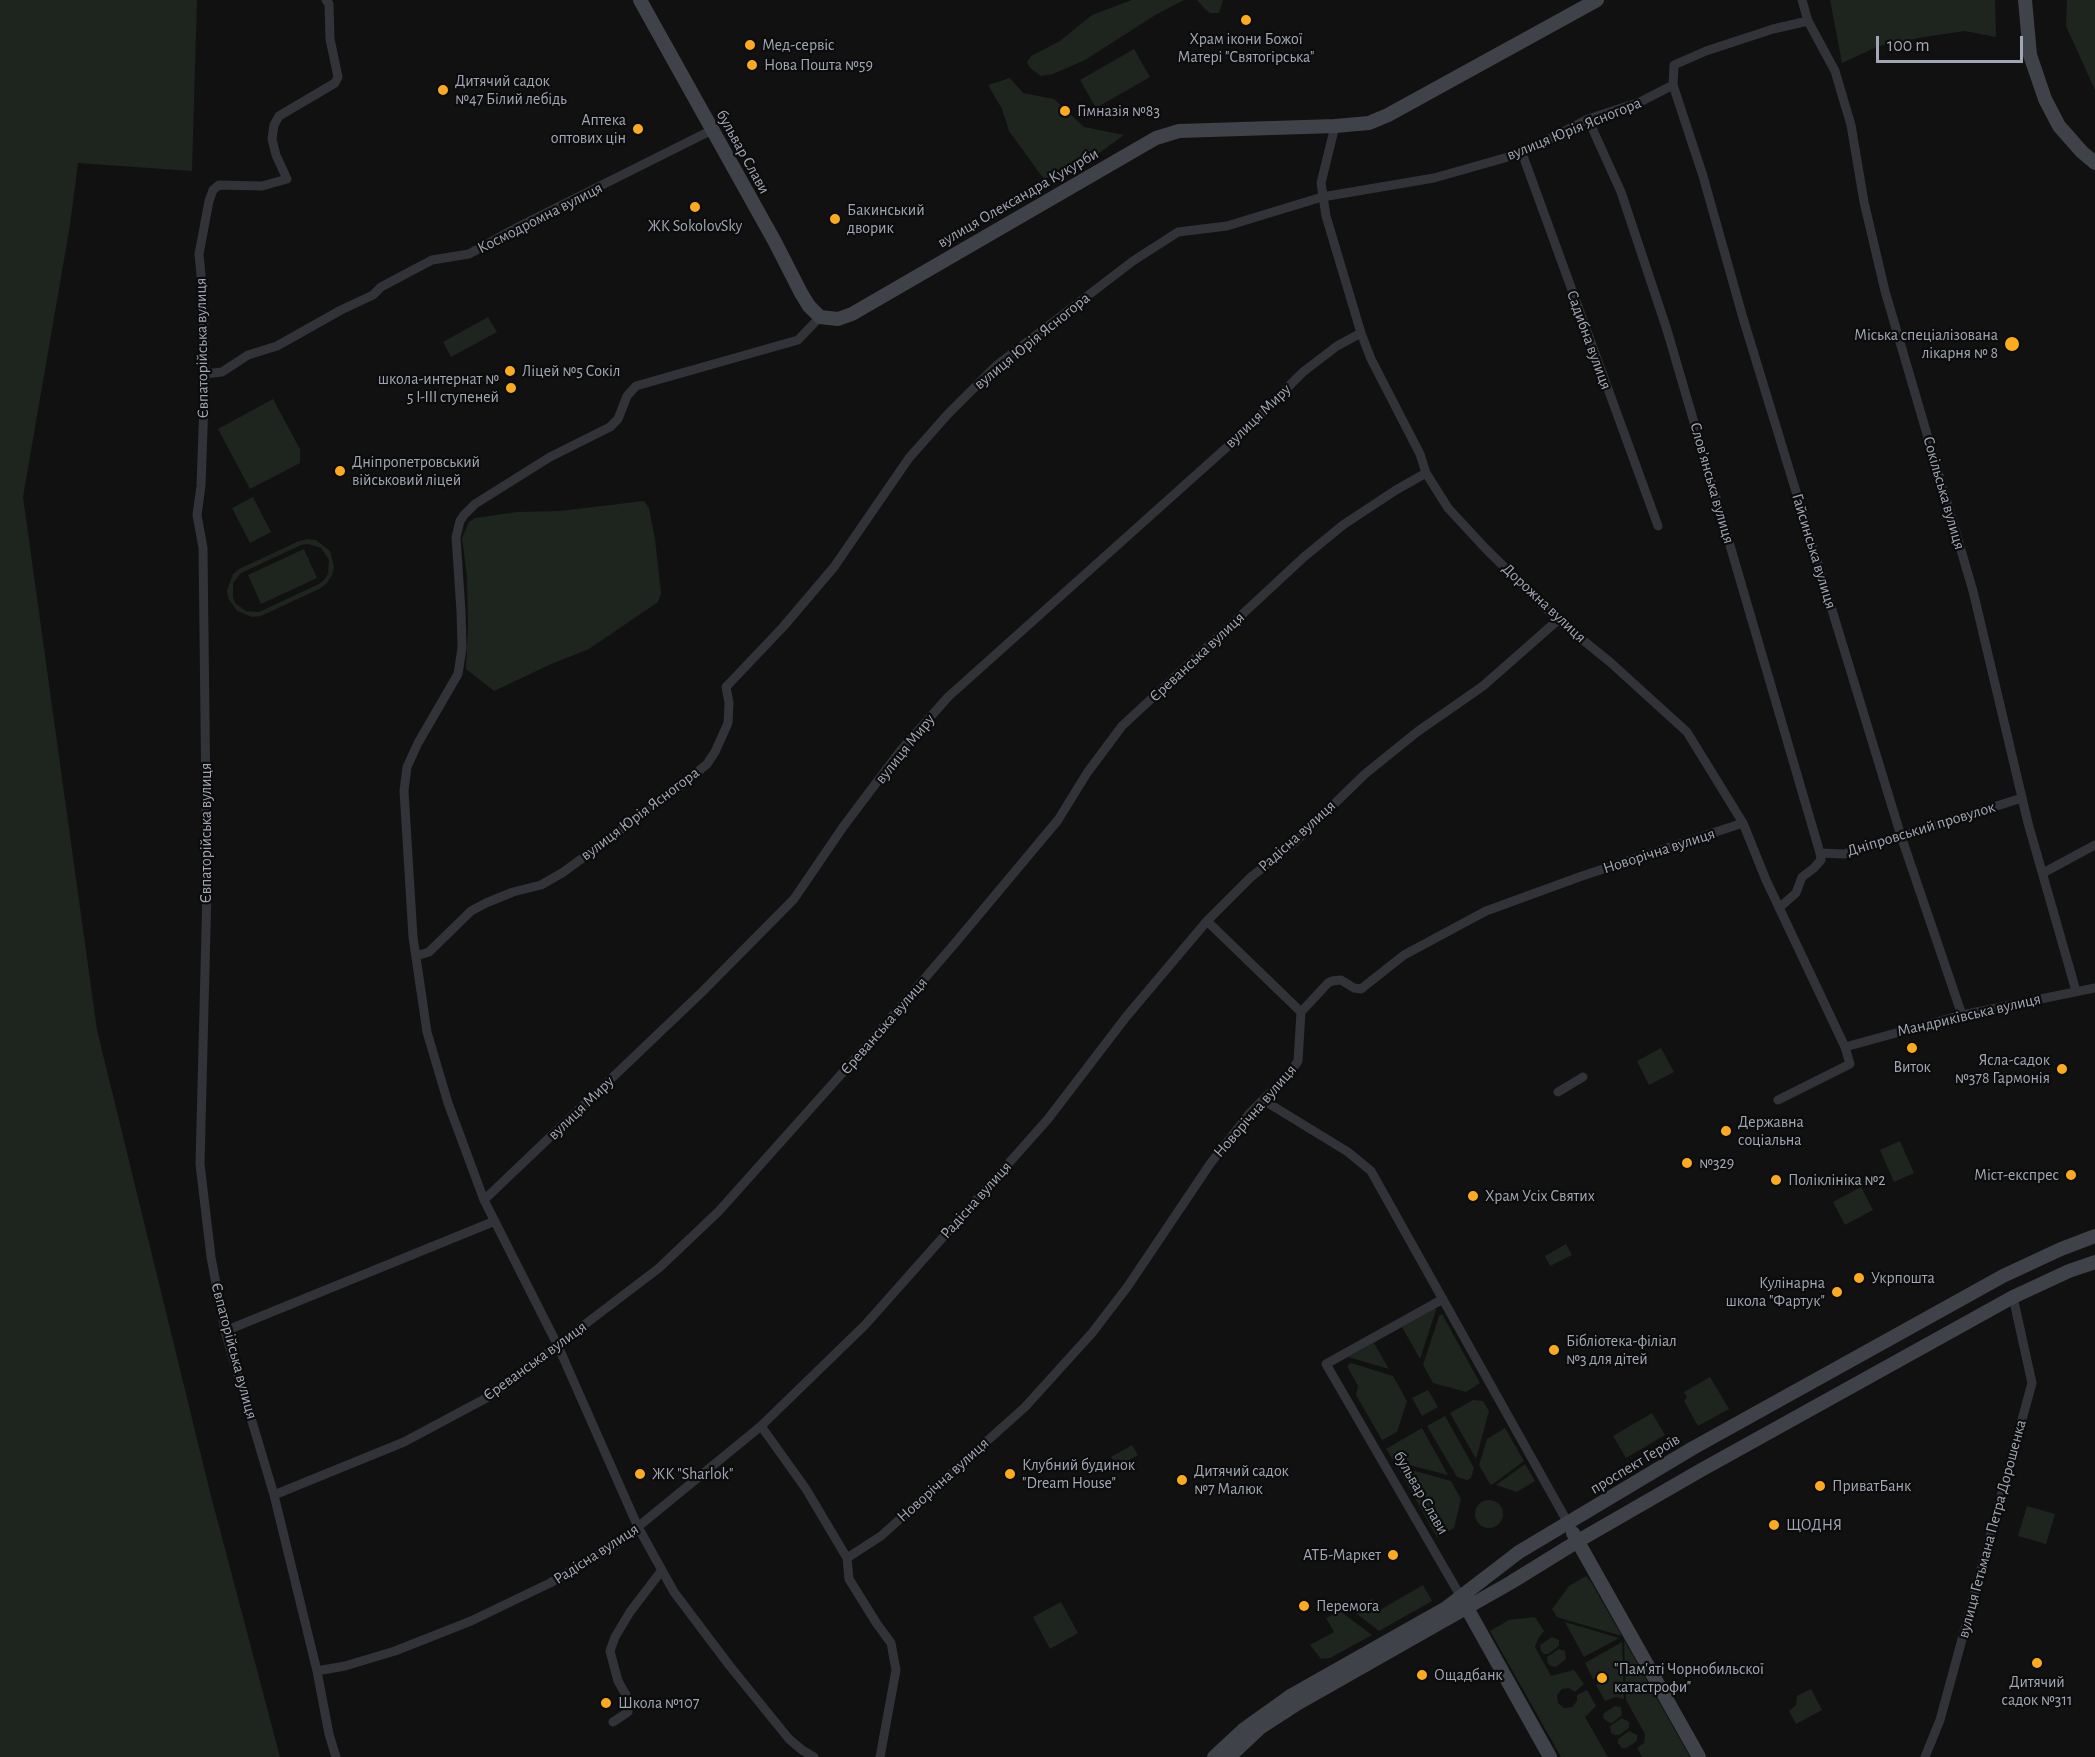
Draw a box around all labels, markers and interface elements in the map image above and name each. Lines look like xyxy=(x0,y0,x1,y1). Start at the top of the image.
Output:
marker: Храм ікони Божої Матері "Святогірська" xyxy=(1239,13,1253,27)
scale bar xyxy=(1879,24,2026,62)
place label: Храм ікони Божої Матері "Святогірська" xyxy=(1178,29,1314,67)
place label: Мед-сервіс xyxy=(762,35,834,55)
text: 100 m xyxy=(1887,37,1930,55)
marker: Мед-сервіс xyxy=(743,38,757,52)
place label: Нова Пошта №59 xyxy=(764,55,873,75)
marker: Нова Пошта №59 xyxy=(745,58,759,72)
place label: Дитячий садок №47 Білий лебідь xyxy=(455,71,567,109)
marker: Дитячий садок №47 Білий лебідь xyxy=(436,83,450,97)
street label: вулиця Юрія Ясногора xyxy=(1504,93,1644,165)
place label: Гімназія №83 xyxy=(1077,101,1160,121)
marker: Гімназія №83 xyxy=(1058,104,1072,118)
street label: бульвар Слави xyxy=(712,107,774,197)
place label: Аптека оптових цін xyxy=(551,110,626,148)
marker: Аптека оптових цін xyxy=(631,122,645,136)
street label: вулиця Олександра Кукурби xyxy=(934,144,1102,252)
street label: Космодромна вулиця xyxy=(474,178,606,258)
marker: ЖК SokolovSky xyxy=(688,200,702,214)
place label: Бакинський дворик xyxy=(847,200,925,238)
marker: Бакинський дворик xyxy=(828,212,842,226)
place label: ЖК SokolovSky xyxy=(648,216,742,236)
street label: Євпаторійська вулиця xyxy=(191,278,213,418)
street label: вулиця Юрія Ясногора xyxy=(970,288,1094,394)
street label: Садибна вулиця xyxy=(1562,288,1616,392)
place label: Міська спеціалізована лікарня № 8 xyxy=(1854,325,1998,363)
marker: Міська спеціалізована лікарня № 8 xyxy=(2003,335,2021,353)
place label: Ліцей №5 Сокіл xyxy=(522,361,620,381)
marker: Ліцей №5 Сокіл xyxy=(503,364,517,378)
place label: школа-интернат № 5 I-III ступеней xyxy=(378,369,499,407)
street label: вулиця Миру xyxy=(1221,380,1295,452)
marker: школа-интернат № 5 I-III ступеней xyxy=(504,381,518,395)
street label: Словʼянська вулиця xyxy=(1686,420,1738,546)
street label: Сокільська вулиця xyxy=(1919,434,1969,552)
place label: Дніпропетровський військовий ліцей xyxy=(352,452,480,490)
marker: Дніпропетровський військовий ліцей xyxy=(333,464,347,478)
street label: Гайсинська вулиця xyxy=(1787,491,1841,611)
street label: Дорожна вулиця xyxy=(1498,559,1590,647)
street label: Єреванська вулиця xyxy=(1145,608,1249,706)
street label: вулиця Миру xyxy=(871,710,939,788)
street label: Євпаторійська вулиця xyxy=(196,763,216,903)
street label: вулиця Юрія Ясногора xyxy=(577,763,703,865)
street label: Радісна вулиця xyxy=(1254,796,1340,876)
street label: Дніпровський провулок xyxy=(1845,797,1997,861)
street label: Новорічна вулиця xyxy=(1600,824,1718,878)
street label: Єреванська вулиця xyxy=(836,973,932,1079)
street label: Мандриківська вулиця xyxy=(1895,989,2043,1041)
marker: Виток xyxy=(1905,1041,1919,1055)
place label: Ясла-садок №378 Гармонія xyxy=(1955,1050,2050,1088)
place label: Виток xyxy=(1893,1057,1931,1077)
street label: Новорічна вулиця xyxy=(1209,1061,1301,1161)
marker: Ясла-садок №378 Гармонія xyxy=(2055,1062,2069,1076)
street label: вулиця Миру xyxy=(544,1072,618,1144)
place label: Державна соціальна xyxy=(1738,1112,1804,1150)
marker: Державна соціальна xyxy=(1719,1124,1733,1138)
place label: №329 xyxy=(1699,1153,1734,1173)
marker: №329 xyxy=(1680,1156,1694,1170)
street label: Радісна вулиця xyxy=(936,1157,1016,1243)
place label: Міст-експрес xyxy=(1974,1165,2059,1185)
marker: Міст-експрес xyxy=(2064,1168,2078,1182)
place label: Поліклініка №2 xyxy=(1788,1170,1886,1190)
marker: Поліклініка №2 xyxy=(1769,1173,1783,1187)
place label: Храм Усіх Святих xyxy=(1485,1186,1595,1206)
marker: Храм Усіх Святих xyxy=(1466,1189,1480,1203)
place label: Укрпошта xyxy=(1871,1268,1935,1288)
marker: Укрпошта xyxy=(1852,1271,1866,1285)
place label: Кулінарна школа "Фартук" xyxy=(1726,1273,1825,1311)
street label: Євпаторійська вулиця xyxy=(207,1281,261,1421)
marker: Кулінарна школа "Фартук" xyxy=(1830,1285,1844,1299)
street label: Єреванська вулиця xyxy=(480,1317,590,1405)
place label: Бібліотека-філіал №3 для дітей xyxy=(1566,1331,1677,1369)
marker: Бібліотека-філіал №3 для дітей xyxy=(1547,1343,1561,1357)
street label: вулиця Гетьмана Петра Дорошенка xyxy=(1954,1418,2030,1640)
street label: проспект Героїв xyxy=(1587,1430,1683,1498)
street label: Новорічна вулиця xyxy=(893,1434,993,1526)
street label: бульвар Слави xyxy=(1389,1448,1453,1538)
place label: Клубний будинок "Dream House" xyxy=(1022,1455,1135,1493)
place label: Дитячий садок №7 Малюк xyxy=(1194,1461,1289,1499)
place label: ЖК "Sharlok" xyxy=(652,1464,733,1484)
marker: ЖК "Sharlok" xyxy=(633,1467,647,1481)
marker: Клубний будинок "Dream House" xyxy=(1003,1467,1017,1481)
marker: Дитячий садок №7 Малюк xyxy=(1175,1473,1189,1487)
place label: ПриватБанк xyxy=(1832,1476,1911,1496)
marker: ПриватБанк xyxy=(1813,1479,1827,1493)
place label: ЩОДНЯ xyxy=(1786,1515,1842,1535)
marker: ЩОДНЯ xyxy=(1767,1518,1781,1532)
street label: Радісна вулиця xyxy=(550,1519,642,1589)
place label: АТБ-Маркет xyxy=(1303,1545,1381,1565)
marker: АТБ-Маркет xyxy=(1386,1548,1400,1562)
place label: Перемога xyxy=(1316,1596,1379,1616)
marker: Перемога xyxy=(1297,1599,1311,1613)
marker: Дитячий садок №311 xyxy=(2030,1656,2044,1670)
place label: "Пам'яті Чорнобильскої катастрофи" xyxy=(1614,1659,1764,1697)
place label: Ощадбанк xyxy=(1434,1665,1503,1685)
marker: Ощадбанк xyxy=(1415,1668,1429,1682)
marker: "Пам'яті Чорнобильскої катастрофи" xyxy=(1595,1671,1609,1685)
place label: Дитячий садок №311 xyxy=(2002,1672,2072,1710)
place label: Школа №107 xyxy=(618,1693,699,1713)
marker: Школа №107 xyxy=(599,1696,613,1710)

